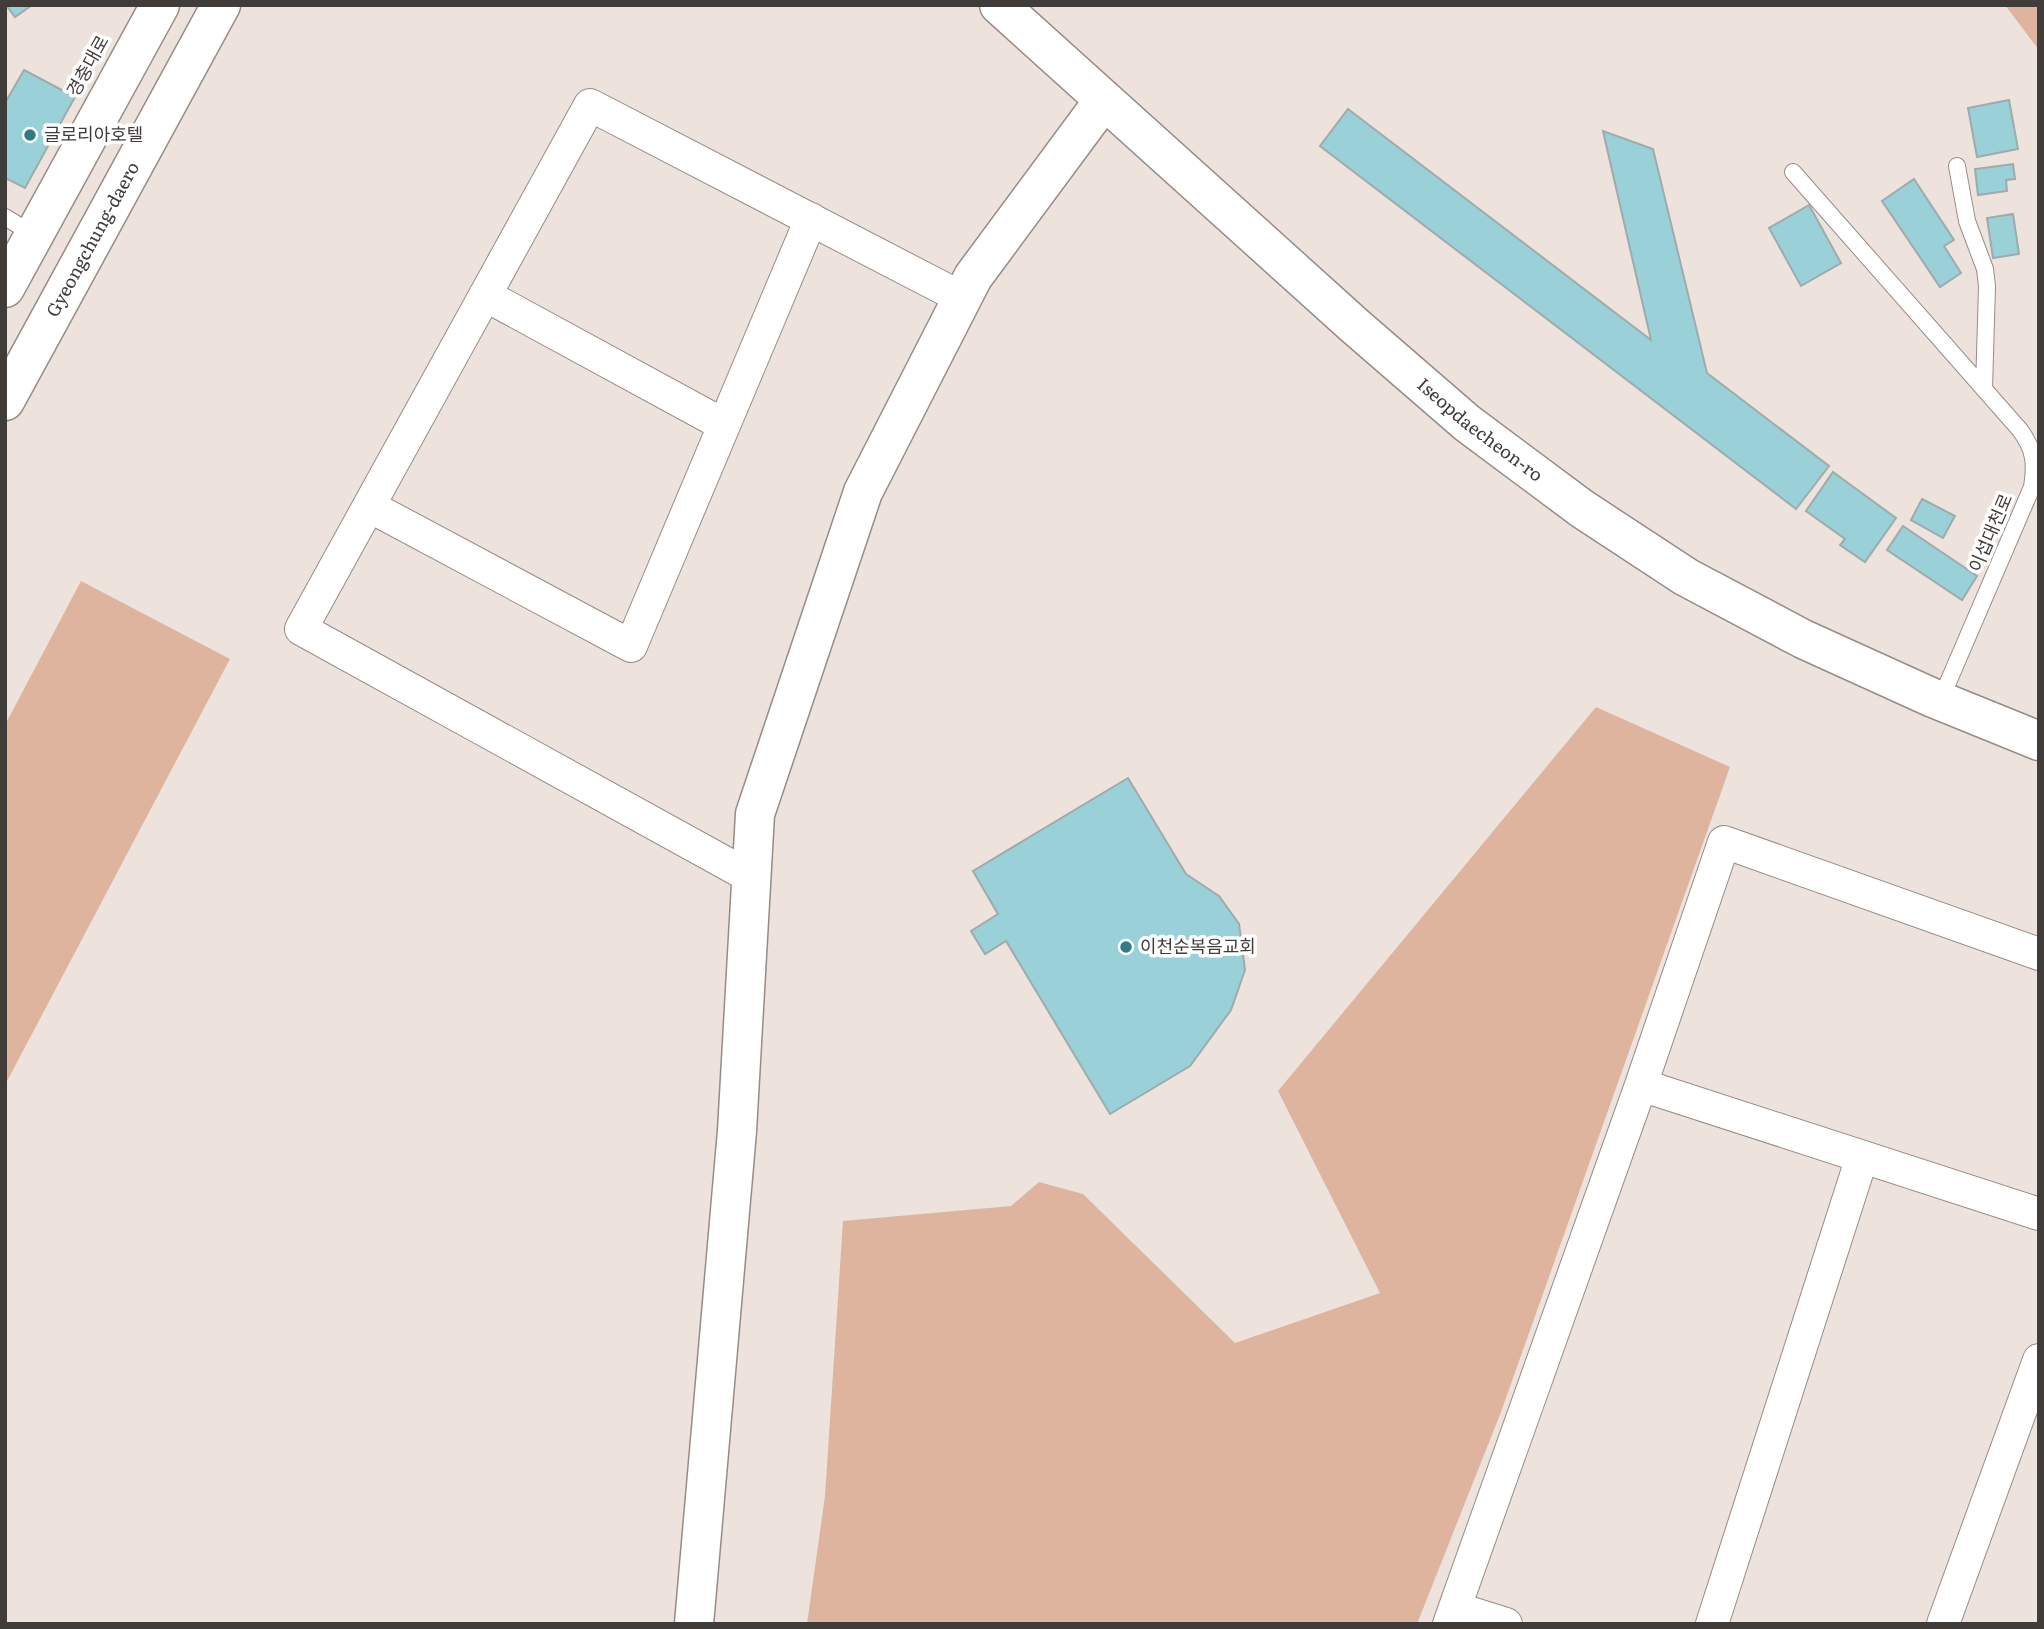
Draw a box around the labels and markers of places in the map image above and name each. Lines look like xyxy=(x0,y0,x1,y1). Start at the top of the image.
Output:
place label: 글로리아호텔 xyxy=(44,120,143,147)
marker: 글로리아호텔 xyxy=(22,127,38,143)
place label: 이천순복음교회 xyxy=(1140,932,1256,959)
marker: 이천순복음교회 xyxy=(1118,939,1134,955)

